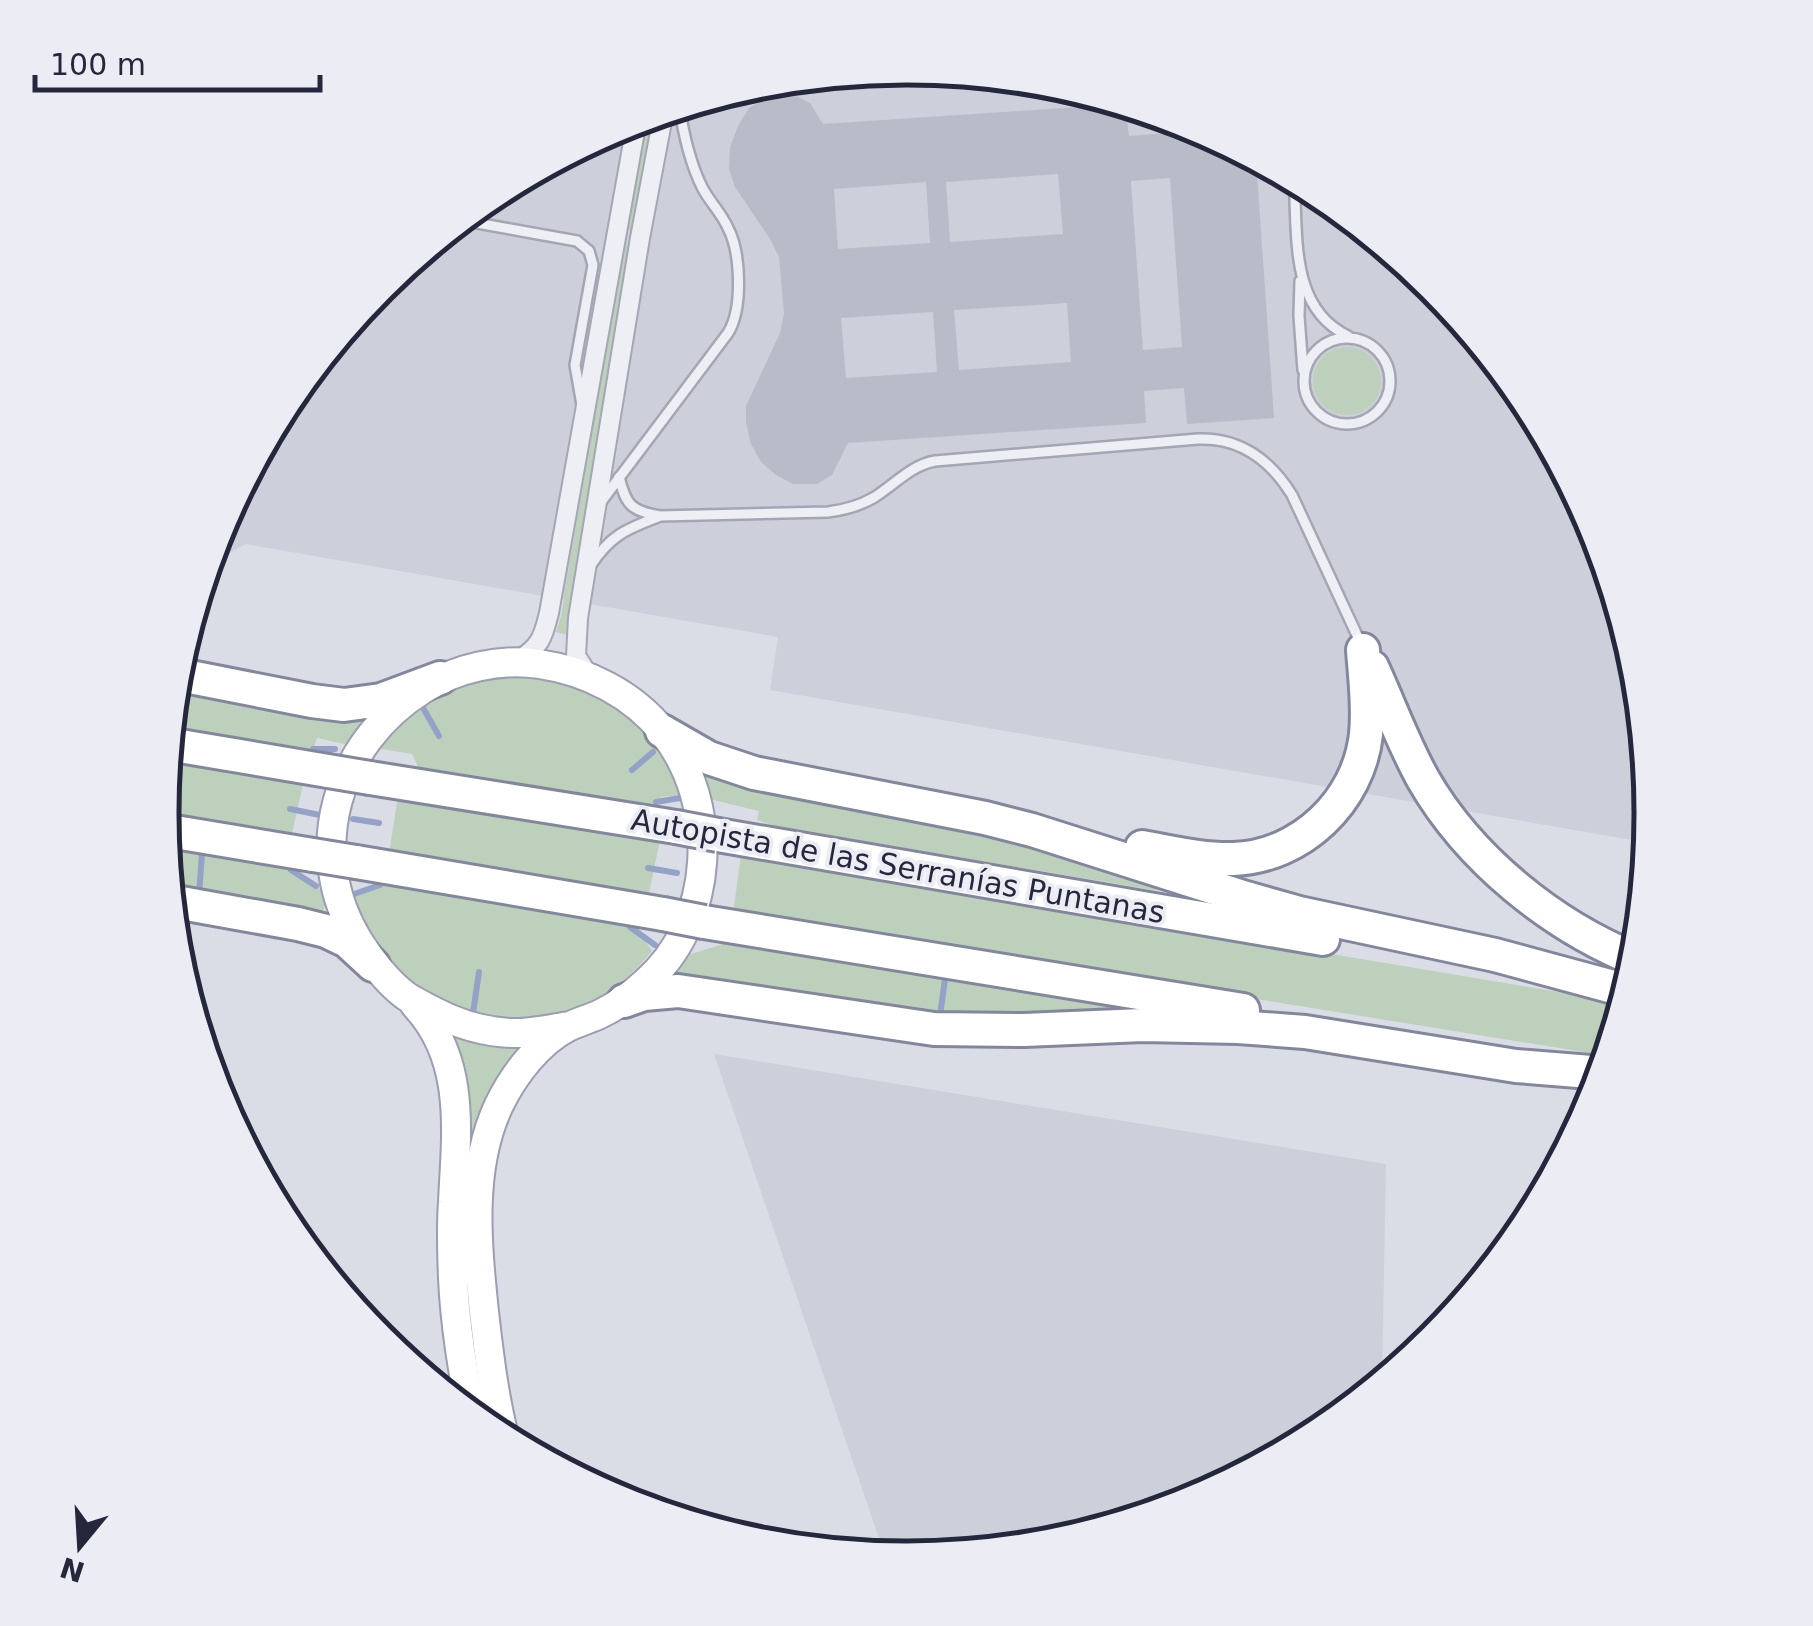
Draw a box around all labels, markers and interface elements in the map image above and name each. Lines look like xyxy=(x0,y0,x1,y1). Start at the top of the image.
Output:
scale bar xyxy=(35,30,320,92)
text: 100 m xyxy=(50,47,146,82)
street label: Autopista de las Serranías Puntanas xyxy=(629,802,1167,930)
north arrow xyxy=(30,1496,130,1596)
text: N xyxy=(56,1550,89,1589)

